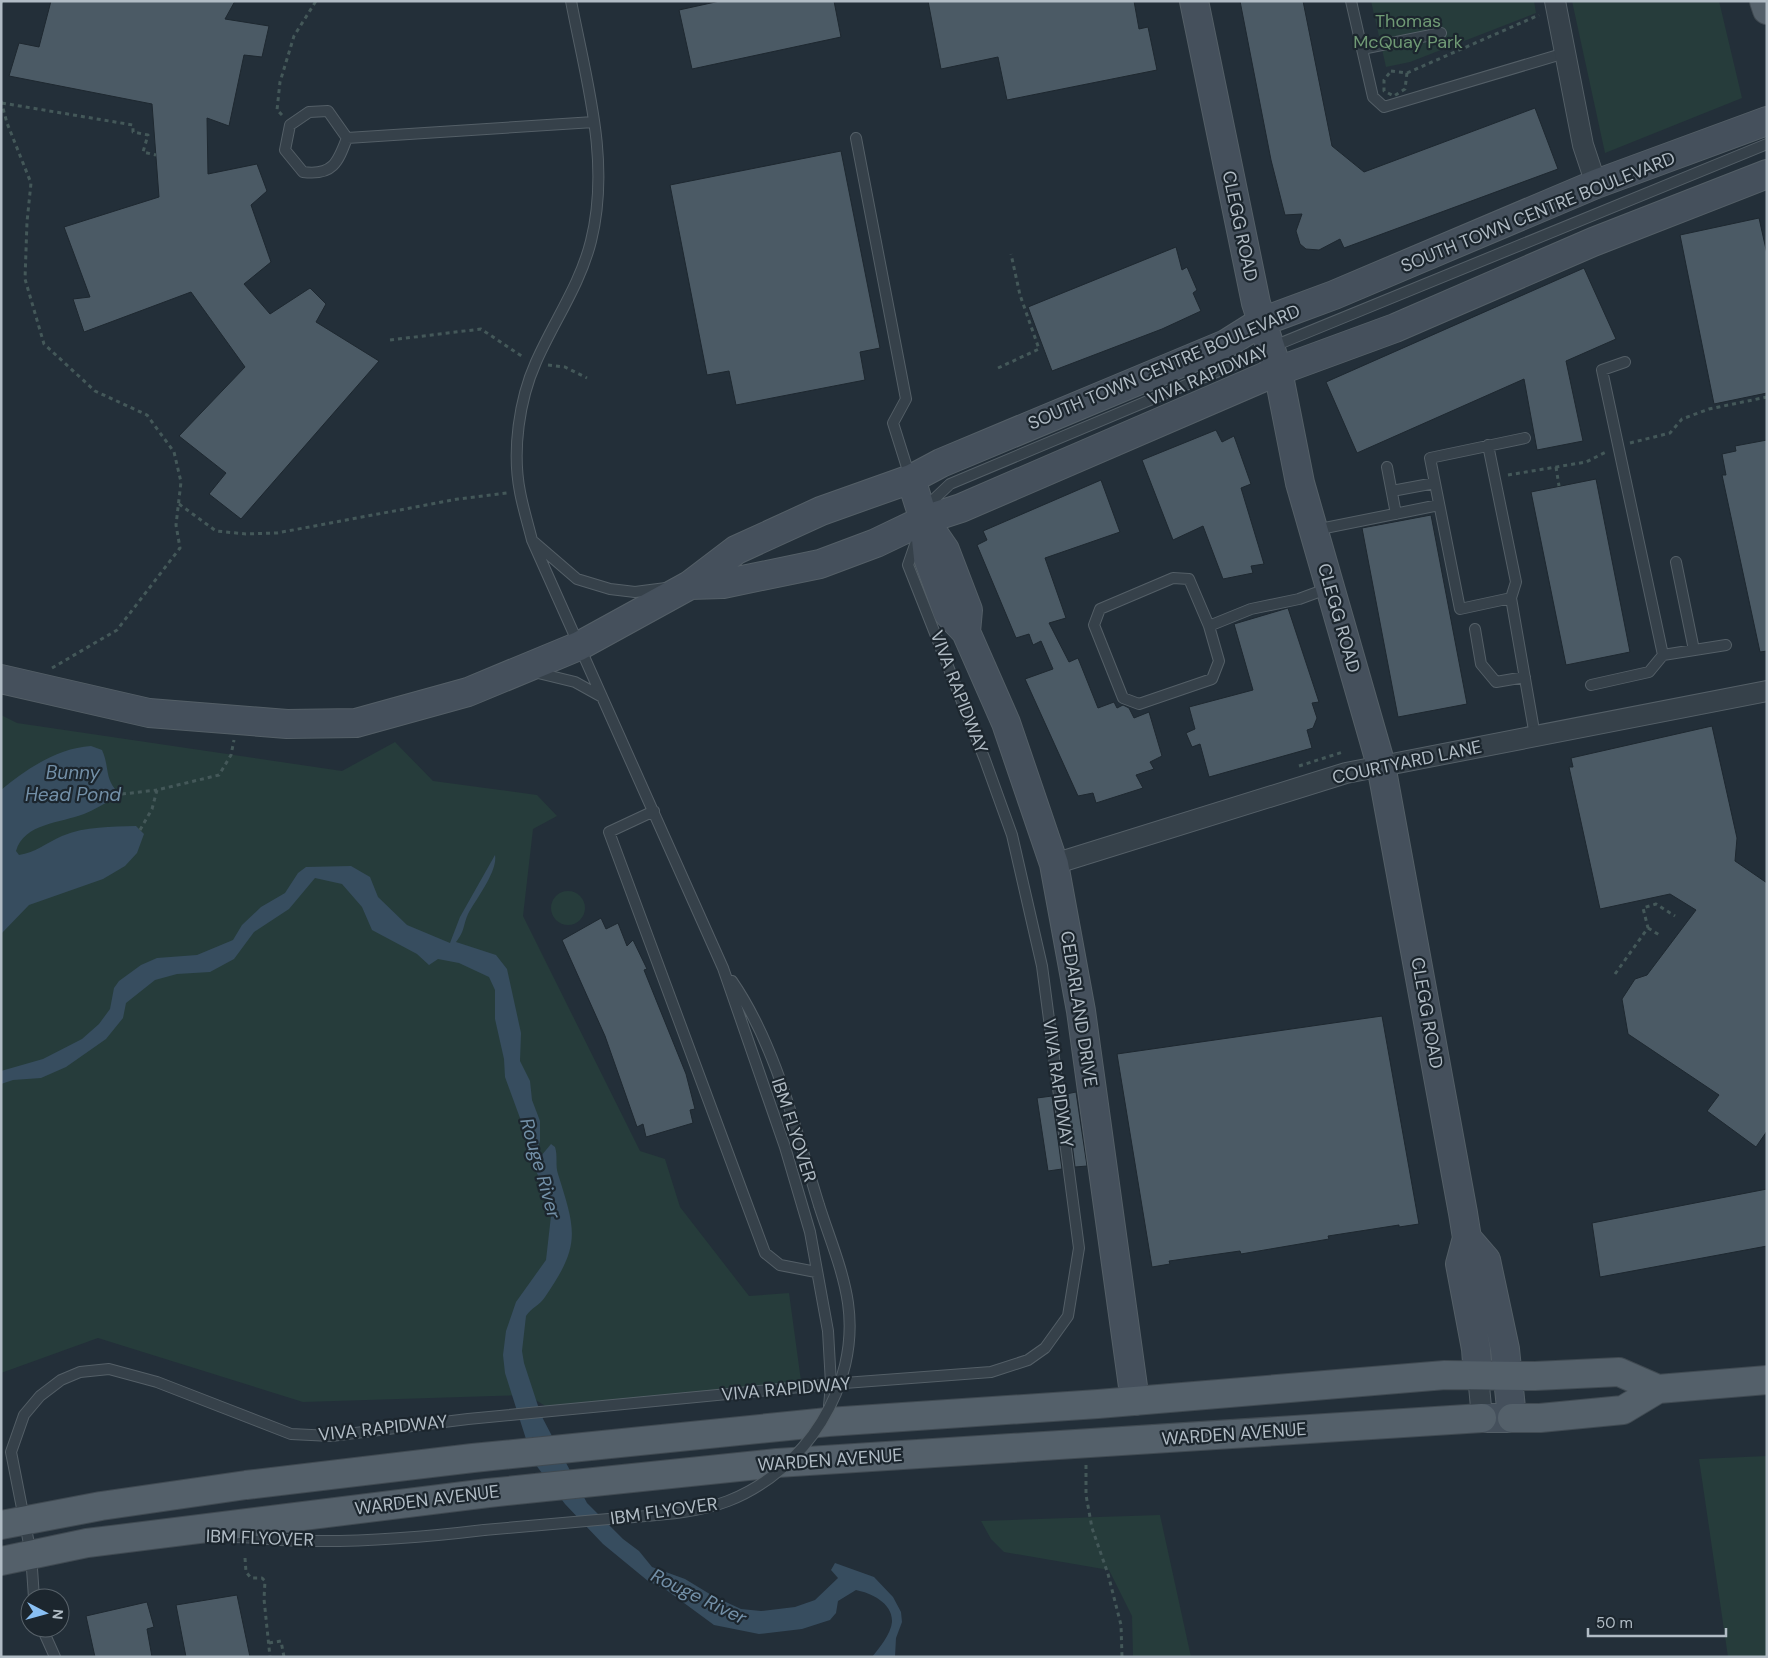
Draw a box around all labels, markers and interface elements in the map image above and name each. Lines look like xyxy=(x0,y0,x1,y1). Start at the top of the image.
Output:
park label: Thomas McQuay Park xyxy=(1353,9,1463,54)
street label: SOUTH TOWN CENTRE BOULEVARD xyxy=(1397,146,1679,278)
street label: CLEGG ROAD xyxy=(1217,168,1263,284)
street label: SOUTH TOWN CENTRE BOULEVARD xyxy=(1024,299,1304,435)
street label: VIVA RAPIDWAY xyxy=(1144,338,1273,411)
street label: CLEGG ROAD xyxy=(1312,561,1366,675)
street label: VIVA RAPIDWAY xyxy=(925,627,994,757)
street label: COURTYARD LANE xyxy=(1330,734,1484,790)
water label: Bunny Head Pond xyxy=(25,760,122,807)
street label: CEDARLAND DRIVE xyxy=(1055,929,1103,1089)
street label: CLEGG ROAD xyxy=(1405,955,1449,1071)
street label: VIVA RAPIDWAY xyxy=(1037,1017,1079,1149)
street label: IBM FLYOVER xyxy=(766,1075,822,1185)
water label: Rouge River xyxy=(514,1115,567,1222)
street label: VIVA RAPIDWAY xyxy=(720,1371,852,1407)
street label: VIVA RAPIDWAY xyxy=(317,1409,449,1447)
street label: WARDEN AVENUE xyxy=(1161,1417,1307,1451)
street label: WARDEN AVENUE xyxy=(757,1443,903,1477)
street label: WARDEN AVENUE xyxy=(353,1479,501,1521)
street label: IBM FLYOVER xyxy=(609,1492,719,1530)
street label: IBM FLYOVER xyxy=(206,1524,314,1552)
water label: Rouge River xyxy=(647,1563,752,1631)
north arrow xyxy=(20,1588,70,1638)
scale bar xyxy=(1588,1606,1726,1638)
text: N xyxy=(48,1608,67,1620)
text: 50 m xyxy=(1596,1613,1633,1633)

